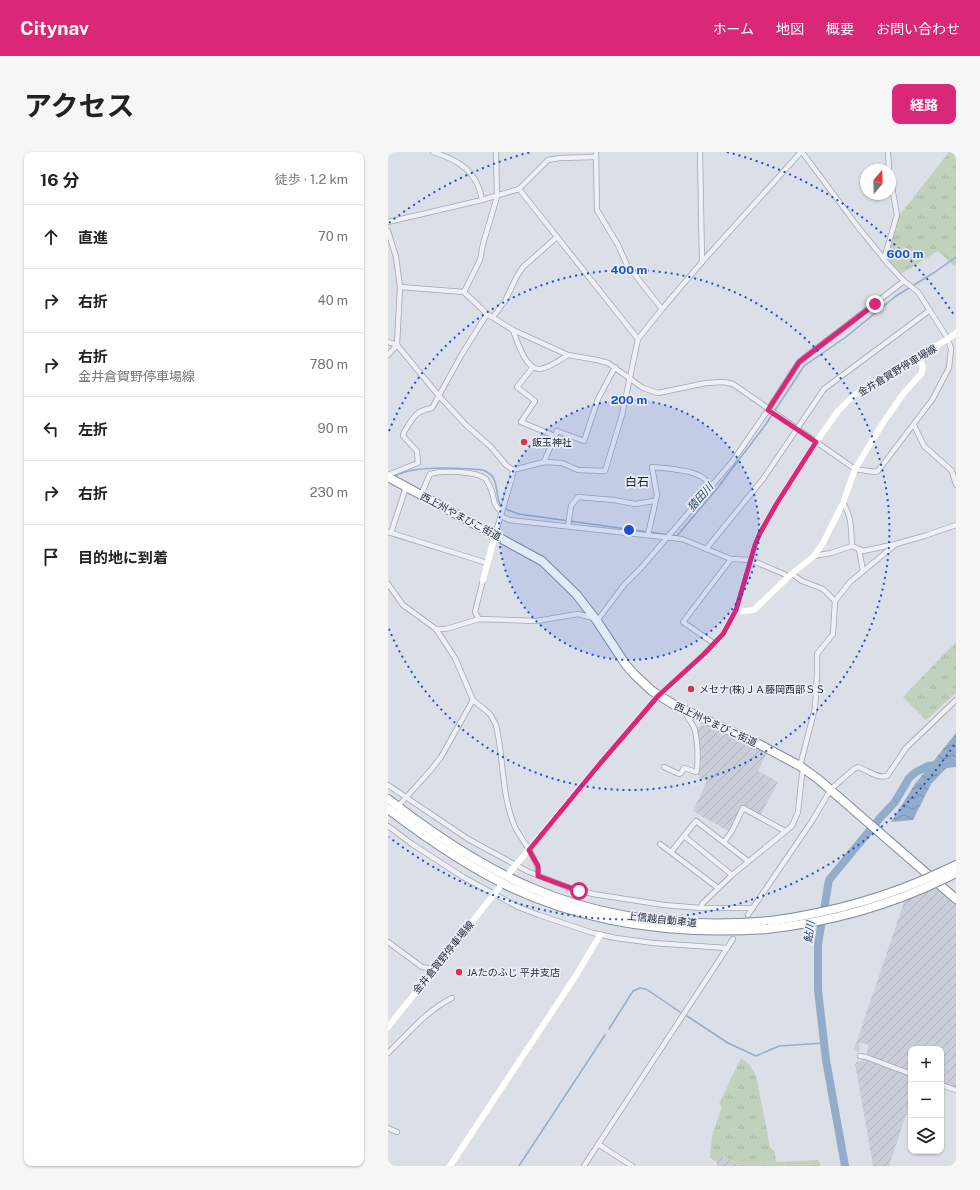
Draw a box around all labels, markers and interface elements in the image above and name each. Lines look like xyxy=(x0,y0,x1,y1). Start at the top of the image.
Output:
text: Citynav xyxy=(20,17,89,39)
text: ホーム xyxy=(712,21,754,37)
text: 地図 xyxy=(776,21,804,37)
text: 概要 xyxy=(826,21,854,37)
text: お問い合わせ xyxy=(876,21,960,37)
button: 経路 xyxy=(892,84,956,124)
text: アクセス xyxy=(24,89,135,122)
north arrow xyxy=(860,164,896,200)
text: 16 分 xyxy=(40,170,79,190)
text: 徒歩 · 1.2 km xyxy=(275,172,348,187)
icon: ahead xyxy=(40,226,62,248)
text: 直進 xyxy=(78,229,108,246)
text: 70 m xyxy=(318,229,348,244)
text: 600 m xyxy=(887,247,924,261)
text: 400 m xyxy=(611,263,648,277)
icon: right xyxy=(40,290,62,312)
text: 右折 xyxy=(78,293,108,310)
text: 40 m xyxy=(317,293,348,308)
route end xyxy=(866,295,884,313)
street label: 金井倉賀野停車場線 xyxy=(855,342,939,398)
text: 右折 xyxy=(78,348,108,365)
icon: right xyxy=(40,354,62,376)
text: 780 m xyxy=(310,357,348,372)
text: 金井倉賀野停車場線 xyxy=(78,369,195,384)
text: 200 m xyxy=(611,393,647,407)
icon: left xyxy=(40,418,62,440)
text: 左折 xyxy=(78,421,108,438)
text: 90 m xyxy=(318,421,348,436)
place label: 飯玉神社 xyxy=(532,436,572,448)
marker: 飯玉神社 xyxy=(519,437,529,447)
district label: 白石 xyxy=(625,475,649,489)
water label: 猿田川 xyxy=(685,480,716,513)
icon: right xyxy=(40,482,62,504)
text: 右折 xyxy=(78,485,108,502)
text: 230 m xyxy=(310,485,348,500)
street label: 西上州やまびこ街道 xyxy=(418,490,504,542)
centre of rings xyxy=(622,523,636,537)
icon: arrive xyxy=(40,546,62,568)
text: 目的地に到着 xyxy=(78,549,168,566)
place label: メセナ(株)ＪＡ藤岡西部ＳＳ xyxy=(699,683,825,695)
marker: メセナ(株)ＪＡ藤岡西部ＳＳ xyxy=(686,684,696,694)
street label: 西上州やまびこ街道 xyxy=(673,700,759,748)
route start xyxy=(570,882,588,900)
street label: 上信越自動車道 xyxy=(627,909,697,929)
street label: 金井倉賀野停車場線 xyxy=(410,918,476,996)
water label: 鮎川 xyxy=(802,919,817,944)
place label: JAたのふじ 平井支店 xyxy=(467,966,560,978)
marker: JAたのふじ 平井支店 xyxy=(454,967,464,977)
map controls xyxy=(908,1046,944,1154)
button: + xyxy=(908,1046,944,1082)
button: − xyxy=(908,1082,944,1118)
button: layers xyxy=(908,1118,944,1154)

